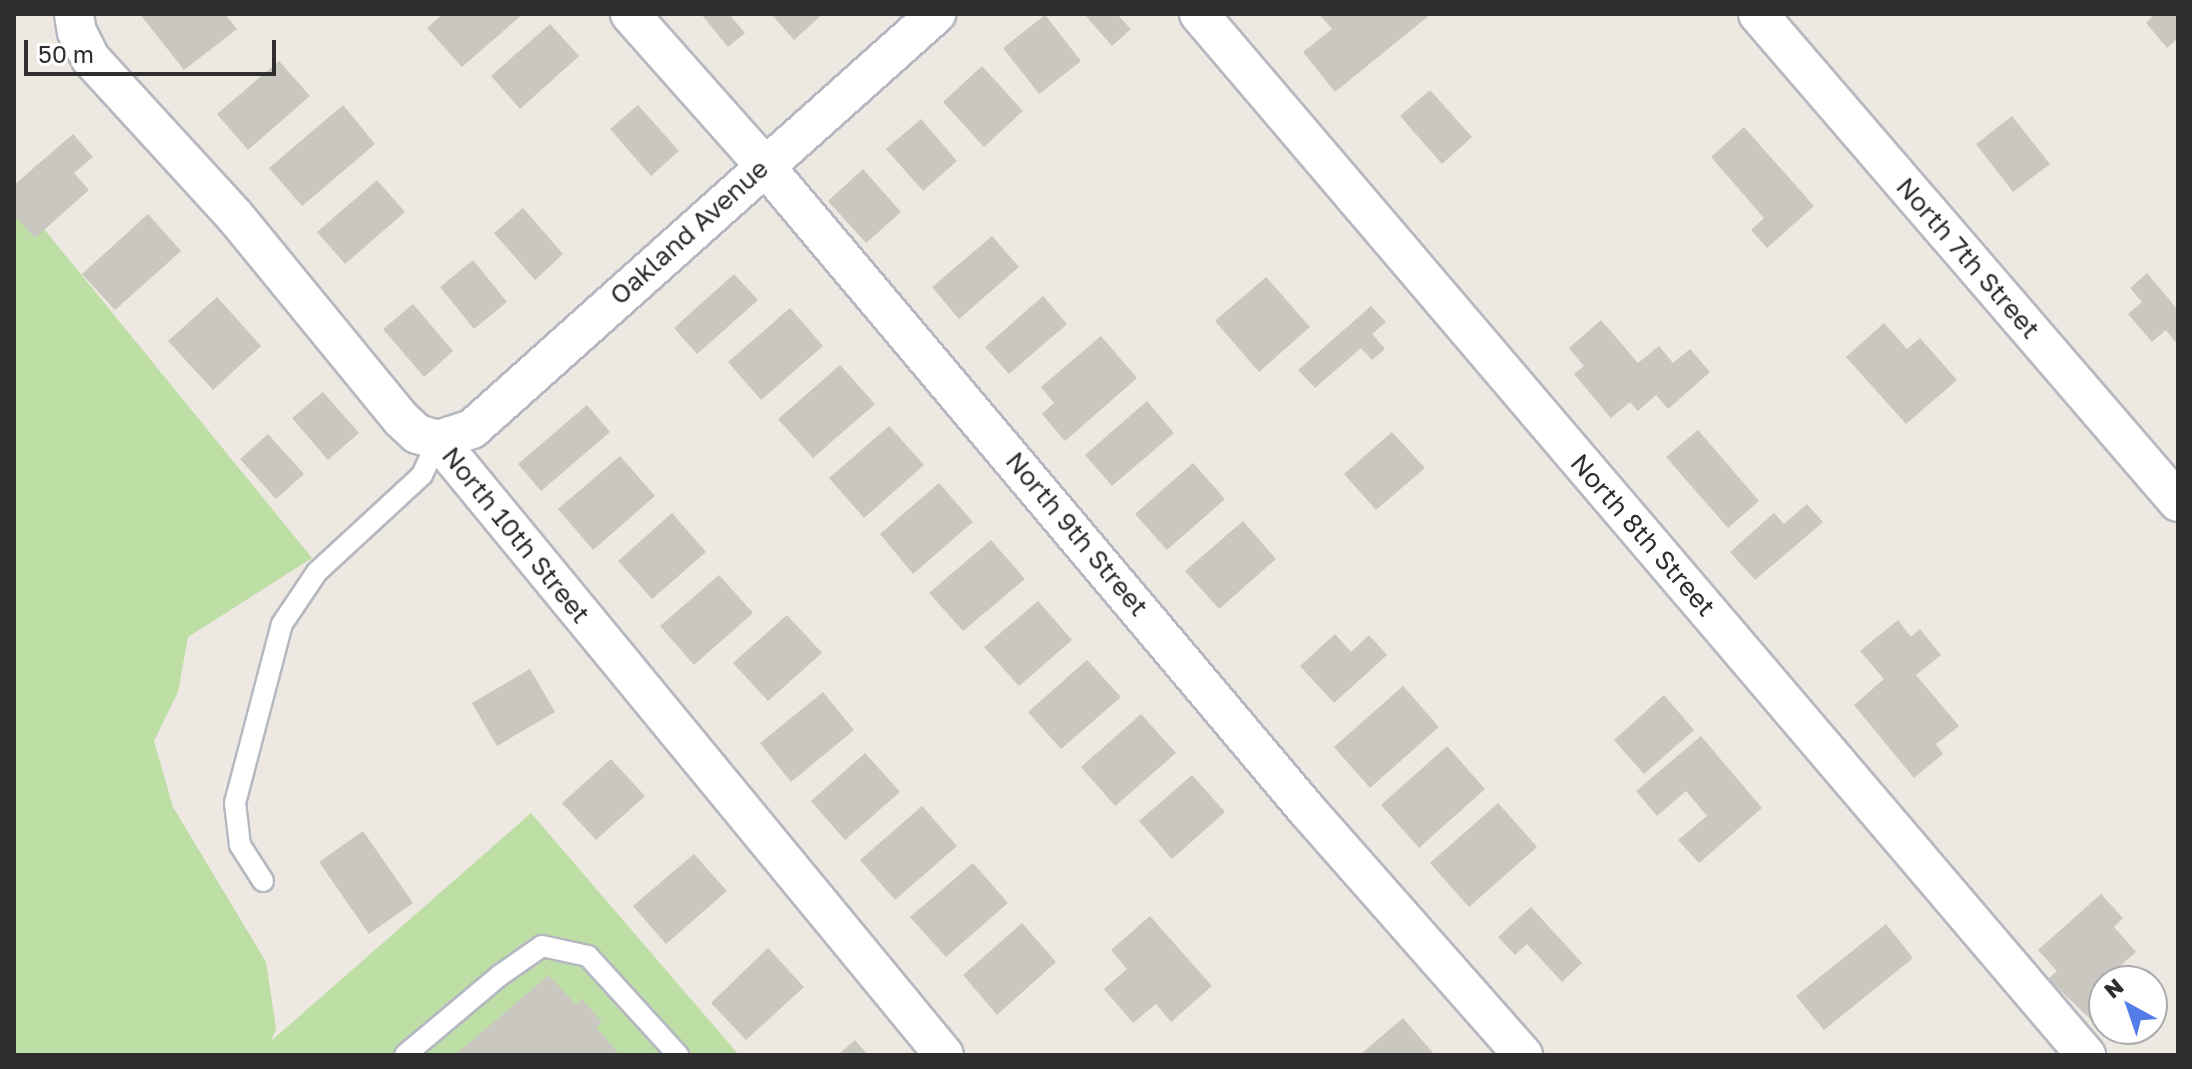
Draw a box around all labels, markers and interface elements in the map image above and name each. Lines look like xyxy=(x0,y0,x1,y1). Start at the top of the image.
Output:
scale bar xyxy=(28,24,280,74)
text: 50 m xyxy=(38,39,94,68)
street label: Oakland Avenue xyxy=(604,153,774,311)
street label: North 7th Street xyxy=(1890,171,2046,345)
street label: North 10th Street xyxy=(435,441,597,629)
street label: North 9th Street xyxy=(999,446,1155,622)
street label: North 8th Street xyxy=(1564,448,1722,622)
north arrow xyxy=(2088,965,2168,1045)
text: N xyxy=(2098,972,2129,1003)

